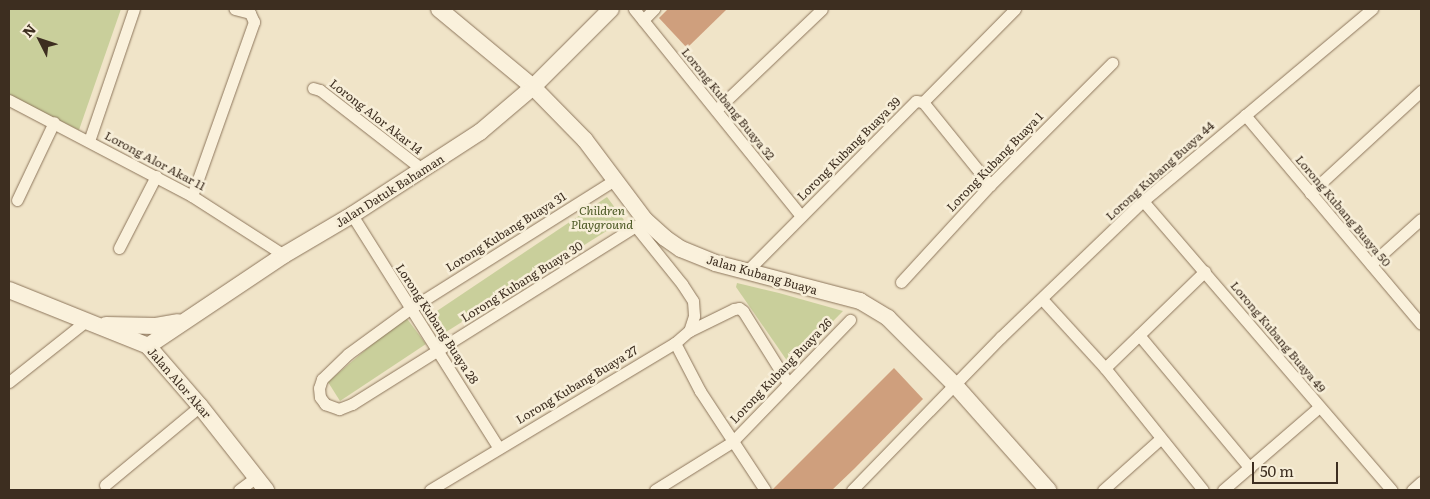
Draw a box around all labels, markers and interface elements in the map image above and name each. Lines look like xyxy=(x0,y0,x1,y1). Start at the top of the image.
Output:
north arrow xyxy=(15,15,65,65)
text: N xyxy=(17,19,40,41)
street label: Lorong Kubang Buaya 32 xyxy=(678,45,778,163)
street label: Lorong Alor Akar 14 xyxy=(327,76,425,158)
street label: Lorong Kubang Buaya 39 xyxy=(794,94,904,204)
street label: Lorong Kubang Buaya 1 xyxy=(944,109,1046,215)
street label: Lorong Kubang Buaya 44 xyxy=(1103,119,1217,223)
street label: Lorong Alor Akar 11 xyxy=(102,128,208,194)
street label: Jalan Datuk Bahaman xyxy=(333,152,447,230)
street label: Lorong Kubang Buaya 50 xyxy=(1292,153,1394,269)
street label: Lorong Kubang Buaya 31 xyxy=(443,189,569,275)
park label: Children Playground xyxy=(571,204,633,232)
street label: Lorong Kubang Buaya 30 xyxy=(458,239,586,325)
street label: Jalan Kubang Buaya xyxy=(705,252,819,298)
street label: Lorong Kubang Buaya 28 xyxy=(393,261,481,387)
street label: Lorong Kubang Buaya 49 xyxy=(1227,279,1329,395)
street label: Lorong Kubang Buaya 26 xyxy=(727,316,835,426)
street label: Lorong Kubang Buaya 27 xyxy=(513,343,641,427)
street label: Jalan Alor Akar xyxy=(144,345,214,421)
scale bar xyxy=(1255,452,1341,484)
text: 50 m xyxy=(1260,459,1294,482)

